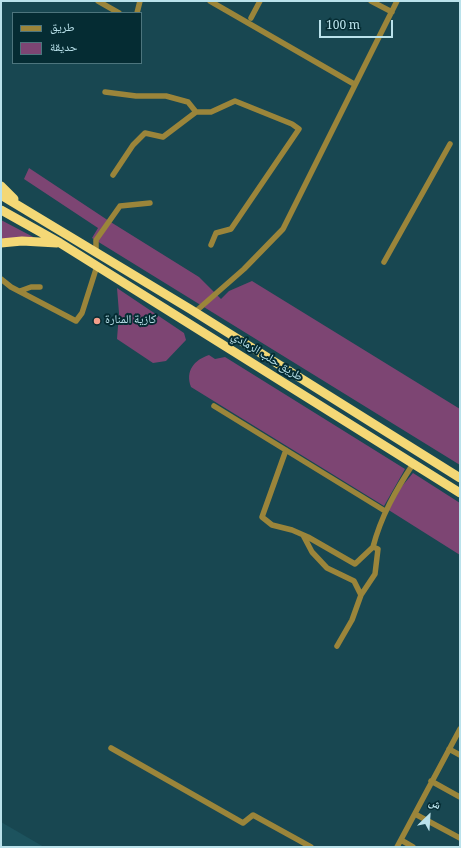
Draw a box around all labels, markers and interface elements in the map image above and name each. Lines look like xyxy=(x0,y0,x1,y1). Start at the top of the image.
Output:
legend xyxy=(12,12,142,64)
scale bar xyxy=(321,12,395,38)
text: 100 m xyxy=(326,16,360,37)
text: طريق xyxy=(50,18,75,39)
text: حديقة xyxy=(50,38,78,59)
place label: كازية المنارة xyxy=(105,314,156,328)
marker: كازية المنارة xyxy=(92,316,102,326)
street label: طريق حلب الرمادي xyxy=(228,330,304,386)
text: ش xyxy=(425,794,444,816)
north arrow xyxy=(409,796,449,836)

